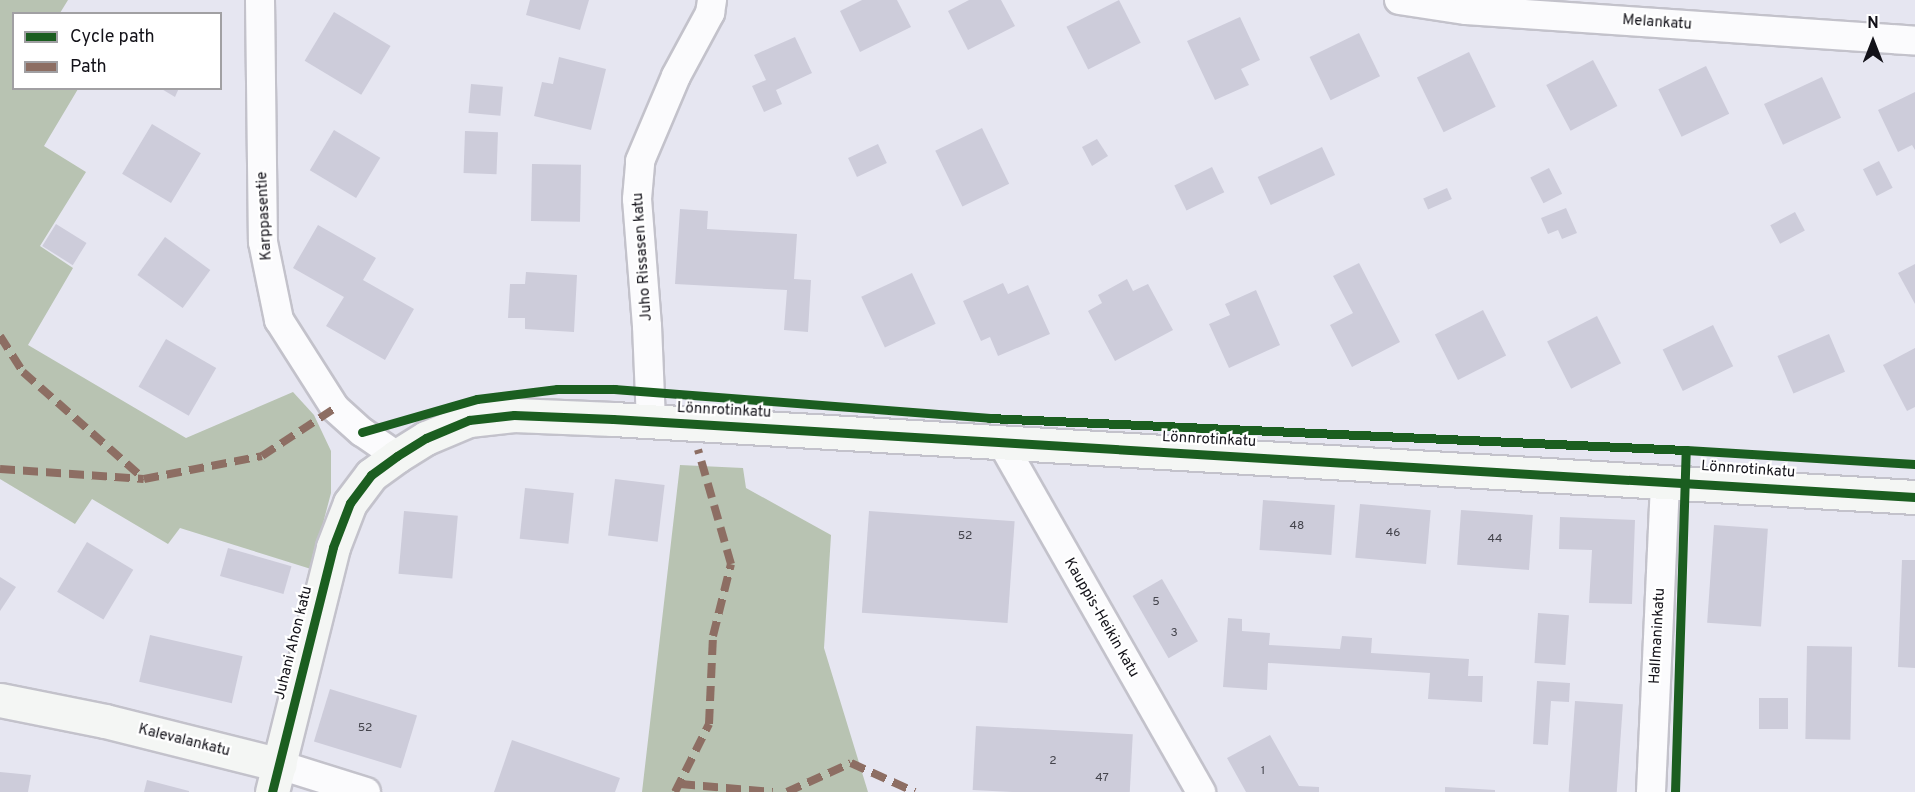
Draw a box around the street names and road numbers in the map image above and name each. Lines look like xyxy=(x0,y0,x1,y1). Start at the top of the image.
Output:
street label: Melankatu xyxy=(1622,12,1692,34)
street label: Karppasentie xyxy=(254,171,276,261)
street label: Juho Rissasen katu xyxy=(630,192,656,322)
street label: Lönnrotinkatu xyxy=(676,400,772,422)
street label: Lönnrotinkatu xyxy=(1161,429,1257,451)
street label: Lönnrotinkatu xyxy=(1700,458,1796,482)
street label: Kauppis-Heikin katu xyxy=(1060,555,1142,681)
street label: Juhani Ahon katu xyxy=(271,584,317,702)
street label: Hallmaninkatu xyxy=(1646,587,1670,685)
street label: Kalevalankatu xyxy=(136,721,232,761)

